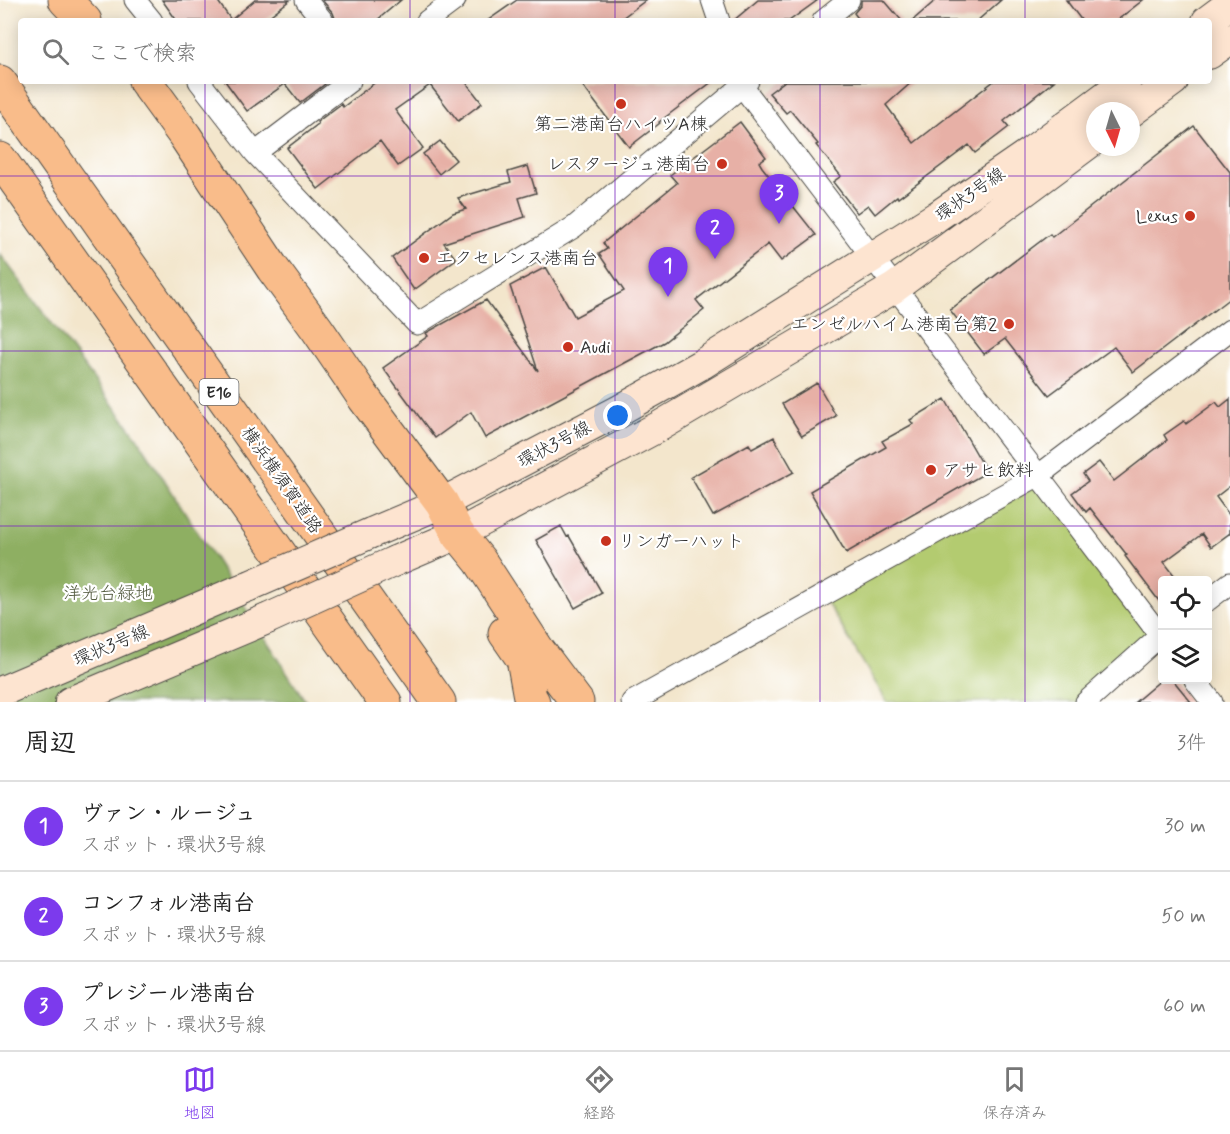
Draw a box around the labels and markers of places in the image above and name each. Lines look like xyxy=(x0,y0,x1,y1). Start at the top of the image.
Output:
marker: 第二港南台ハイツA棟 xyxy=(614,97,628,111)
place label: 第二港南台ハイツA棟 xyxy=(534,113,708,137)
place label: レスタージュ港南台 xyxy=(547,153,710,177)
marker: レスタージュ港南台 xyxy=(715,157,729,171)
pin: 3 xyxy=(760,174,798,224)
place label: Lexus xyxy=(1136,205,1178,229)
marker: Lexus xyxy=(1183,209,1197,223)
pin: 2 xyxy=(696,210,734,259)
place label: エクセレンス港南台 xyxy=(436,247,598,271)
pin: 1 xyxy=(648,248,688,297)
marker: エクセレンス港南台 xyxy=(417,251,431,265)
place label: エンゼルハイム港南台第2 xyxy=(791,313,997,337)
marker: エンゼルハイム港南台第2 xyxy=(1002,317,1016,331)
place label: Audi xyxy=(580,336,610,360)
marker: Audi xyxy=(561,340,575,354)
place label: アサヒ飲料 xyxy=(943,459,1034,483)
marker: アサヒ飲料 xyxy=(924,463,938,477)
place label: リンガーハット xyxy=(618,530,744,554)
marker: リンガーハット xyxy=(599,534,613,548)

